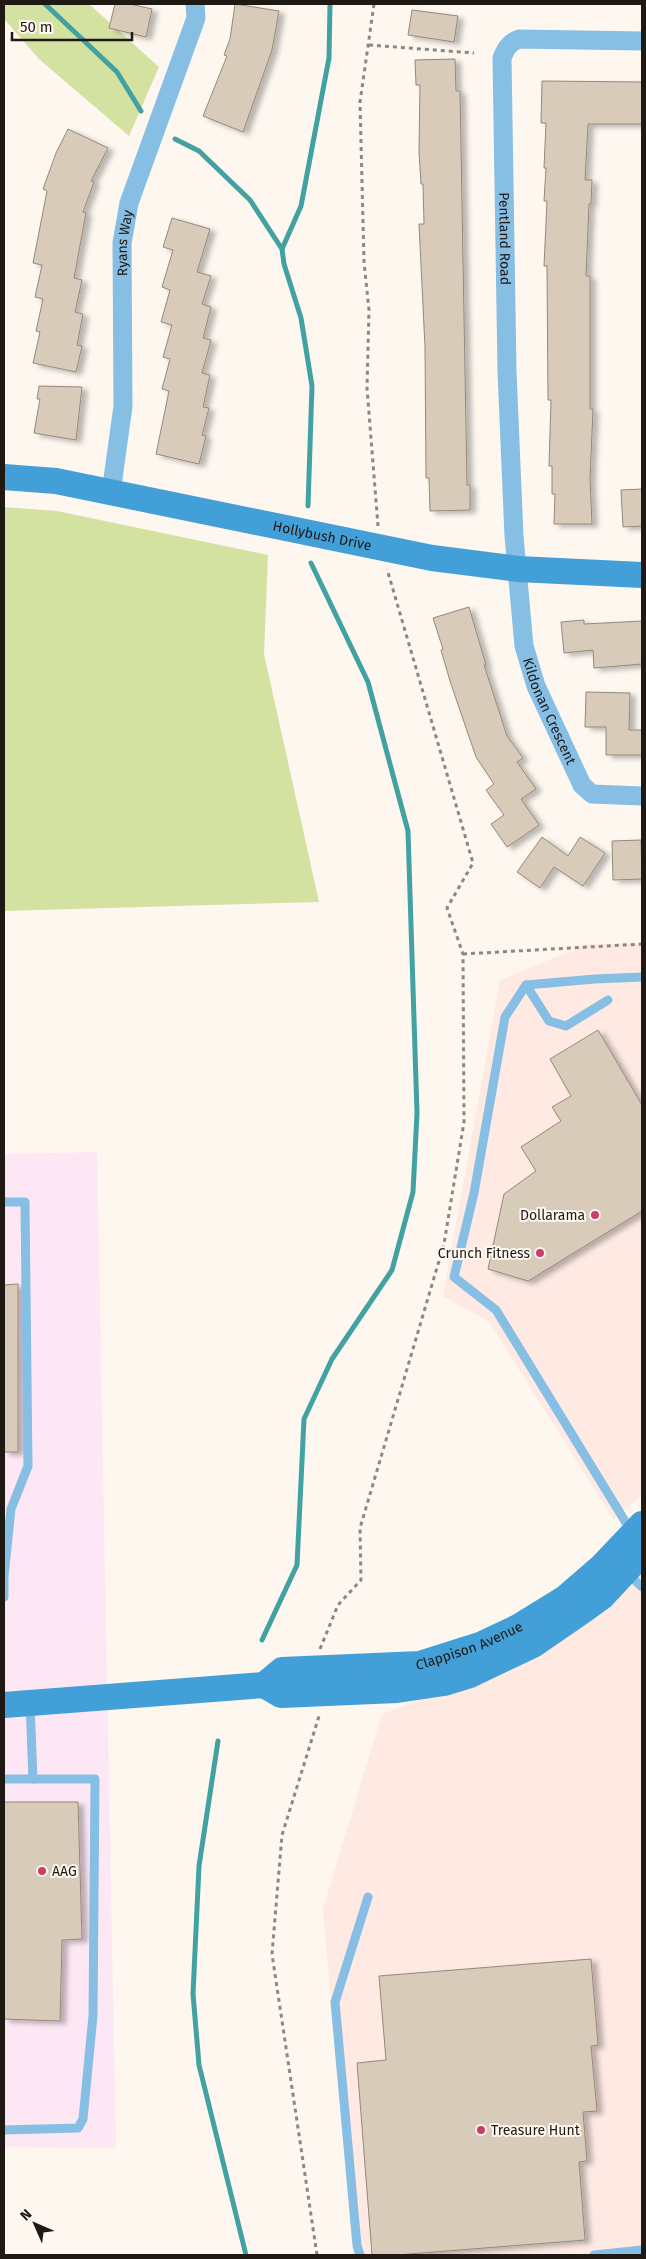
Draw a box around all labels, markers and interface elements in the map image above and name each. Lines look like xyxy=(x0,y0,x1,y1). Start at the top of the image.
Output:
scale bar xyxy=(12,10,132,42)
text: 50 m xyxy=(20,18,53,36)
street label: Pentland Road xyxy=(495,192,514,285)
street label: Ryans Way xyxy=(114,208,137,276)
street label: Hollybush Drive xyxy=(271,518,373,554)
street label: Kildonan Crescent xyxy=(519,656,580,768)
place label: Dollarama xyxy=(520,1207,585,1224)
marker: Dollarama xyxy=(589,1209,601,1221)
place label: Crunch Fitness xyxy=(438,1245,530,1262)
marker: Crunch Fitness xyxy=(534,1247,546,1259)
street label: Clappison Avenue xyxy=(416,1618,526,1673)
place label: AAG xyxy=(52,1863,77,1880)
marker: AAG xyxy=(36,1865,48,1877)
place label: Treasure Hunt xyxy=(491,2122,581,2139)
marker: Treasure Hunt xyxy=(475,2124,487,2136)
north arrow xyxy=(10,2199,60,2249)
text: N xyxy=(17,2206,35,2224)

